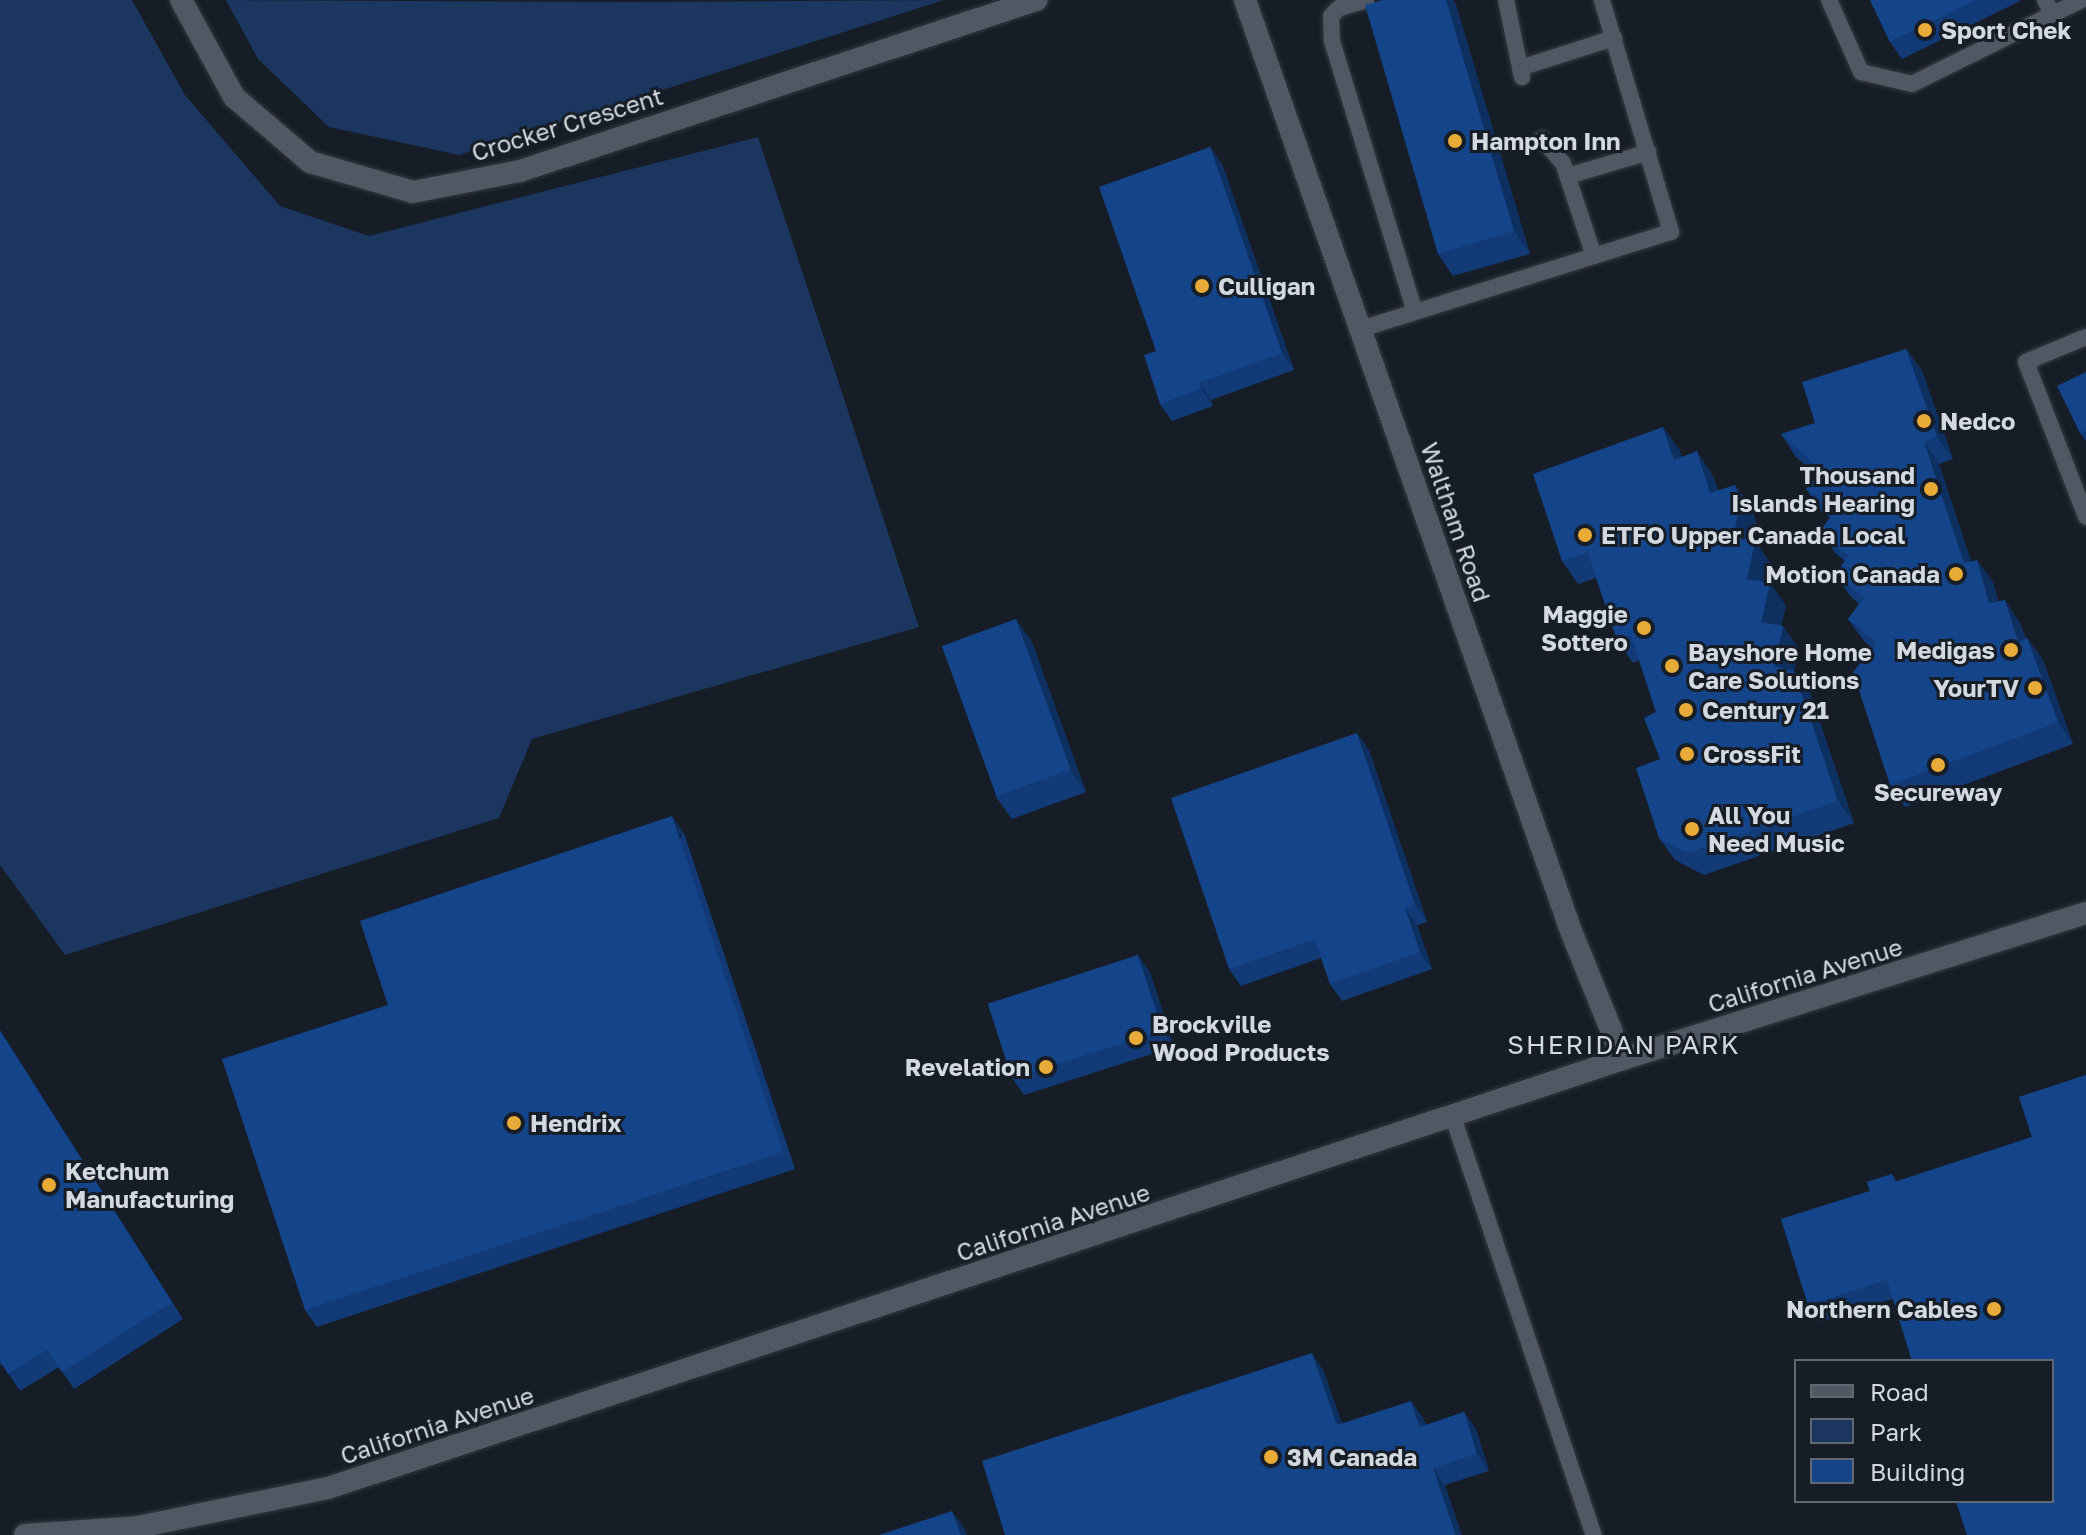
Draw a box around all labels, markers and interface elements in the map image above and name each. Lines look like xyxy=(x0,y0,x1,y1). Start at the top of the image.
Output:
place label: Sport Chek xyxy=(1941,16,2071,44)
marker: Sport Chek xyxy=(1916,21,1934,39)
street label: Crocker Crescent xyxy=(468,81,666,167)
place label: Hampton Inn xyxy=(1471,127,1621,155)
marker: Hampton Inn xyxy=(1446,132,1464,150)
place label: Culligan xyxy=(1218,272,1315,300)
marker: Culligan xyxy=(1193,277,1211,295)
place label: Nedco xyxy=(1940,407,2015,435)
marker: Nedco xyxy=(1915,412,1933,430)
street label: Waltham Road xyxy=(1415,438,1497,606)
place label: Thousand Islands Hearing xyxy=(1731,461,1915,517)
marker: Thousand Islands Hearing xyxy=(1922,480,1940,498)
place label: ETFO Upper Canada Local xyxy=(1601,521,1905,549)
marker: ETFO Upper Canada Local xyxy=(1576,526,1594,544)
place label: Motion Canada xyxy=(1765,560,1940,588)
marker: Motion Canada xyxy=(1947,565,1965,583)
place label: Maggie Sottero xyxy=(1541,600,1628,656)
marker: Maggie Sottero xyxy=(1635,619,1653,637)
place label: Medigas xyxy=(1896,636,1995,664)
place label: Bayshore Home Care Solutions xyxy=(1688,638,1872,694)
marker: Medigas xyxy=(2002,641,2020,659)
marker: Bayshore Home Care Solutions xyxy=(1663,657,1681,675)
place label: YourTV xyxy=(1933,674,2019,702)
marker: YourTV xyxy=(2026,679,2044,697)
place label: Century 21 xyxy=(1702,696,1829,724)
marker: Century 21 xyxy=(1677,701,1695,719)
place label: CrossFit xyxy=(1703,740,1801,768)
marker: CrossFit xyxy=(1678,745,1696,763)
marker: Secureway xyxy=(1929,756,1947,774)
place label: Secureway xyxy=(1874,778,2002,806)
place label: All You Need Music xyxy=(1708,801,1845,857)
marker: All You Need Music xyxy=(1683,820,1701,838)
street label: California Avenue xyxy=(1704,932,1906,1018)
place label: Brockville Wood Products xyxy=(1152,1010,1330,1066)
marker: Brockville Wood Products xyxy=(1127,1029,1145,1047)
district label: SHERIDAN PARK xyxy=(1507,1029,1741,1061)
place label: Revelation xyxy=(905,1053,1030,1081)
marker: Revelation xyxy=(1037,1058,1055,1076)
place label: Hendrix xyxy=(530,1109,622,1137)
marker: Hendrix xyxy=(505,1114,523,1132)
place label: Ketchum Manufacturing xyxy=(65,1157,234,1213)
marker: Ketchum Manufacturing xyxy=(40,1176,58,1194)
street label: California Avenue xyxy=(953,1177,1153,1267)
place label: Northern Cables xyxy=(1786,1295,1978,1323)
marker: Northern Cables xyxy=(1985,1300,2003,1318)
legend xyxy=(1794,1359,2054,1503)
text: Road xyxy=(1870,1377,1929,1406)
street label: California Avenue xyxy=(337,1380,537,1470)
text: Park xyxy=(1870,1417,1922,1446)
place label: 3M Canada xyxy=(1287,1443,1417,1471)
marker: 3M Canada xyxy=(1262,1448,1280,1466)
text: Building xyxy=(1870,1457,1965,1486)

